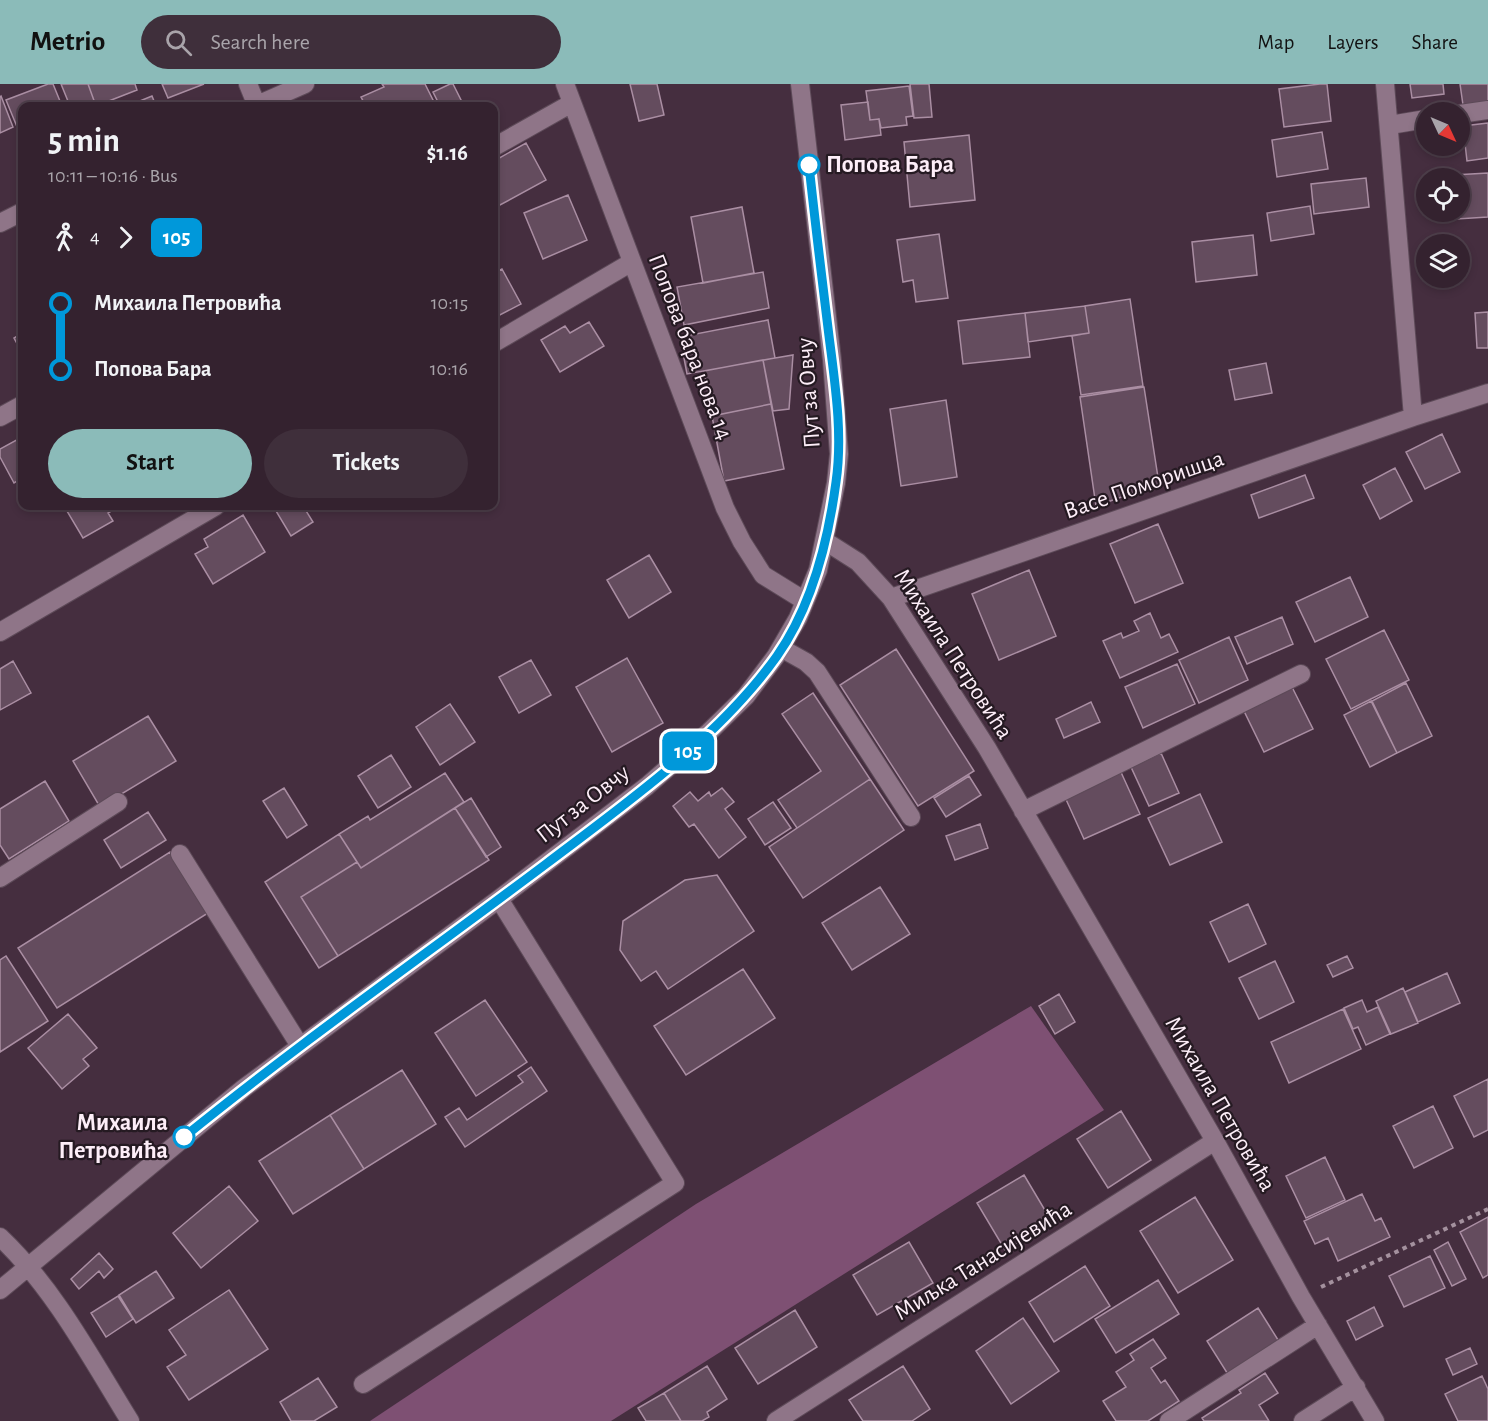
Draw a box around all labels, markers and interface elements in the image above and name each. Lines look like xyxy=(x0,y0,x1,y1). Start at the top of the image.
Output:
search box xyxy=(141,15,561,69)
icon: search xyxy=(162,26,195,59)
text: Metrio xyxy=(30,28,105,56)
text: Search here xyxy=(210,31,310,53)
text: Map xyxy=(1258,32,1294,53)
text: Layers xyxy=(1327,32,1378,53)
text: Share xyxy=(1411,32,1458,53)
north arrow xyxy=(1416,102,1470,156)
map controls xyxy=(1416,102,1470,288)
text: 5 min xyxy=(48,125,120,158)
text: $1.16 xyxy=(427,142,468,164)
place label: Попова Бара xyxy=(826,153,954,177)
marker: Попова Бара xyxy=(798,154,820,176)
text: 10:11 – 10:16 · Bus xyxy=(48,166,178,186)
button: locate xyxy=(1416,168,1470,222)
icon: walk xyxy=(48,221,81,254)
icon: forward xyxy=(109,221,142,254)
text: 4 xyxy=(90,227,100,247)
text: 105 xyxy=(163,227,190,248)
button: layers xyxy=(1416,234,1470,288)
street label: Попова бара нова 14 xyxy=(644,251,736,443)
text: Михаила Петровића xyxy=(94,292,282,314)
text: 10:15 xyxy=(431,293,468,313)
street label: Пут за Овчу xyxy=(793,336,825,449)
text: Попова Бара xyxy=(94,358,212,380)
text: 10:16 xyxy=(430,359,468,379)
button: Start xyxy=(48,429,252,498)
button: Tickets xyxy=(264,429,468,498)
street label: Васе Поморишца xyxy=(1061,446,1227,524)
street label: Михаила Петровића xyxy=(889,565,1017,743)
line badge: 105 xyxy=(654,732,722,770)
text: 105 xyxy=(674,741,702,762)
street label: Пут за Овчу xyxy=(532,760,635,848)
street label: Михаила Петровића xyxy=(1160,1012,1280,1196)
place label: Михаила Петровића xyxy=(59,1111,168,1163)
marker: Михаила Петровића xyxy=(173,1126,195,1148)
street label: Миљка Танасијевића xyxy=(890,1197,1076,1325)

